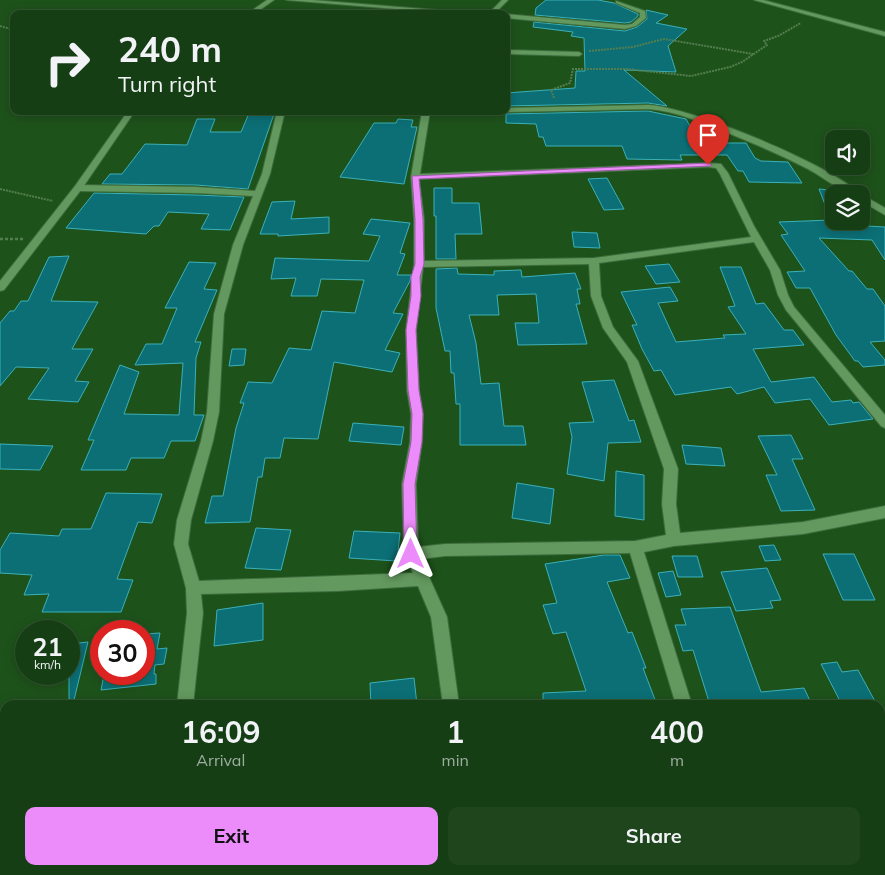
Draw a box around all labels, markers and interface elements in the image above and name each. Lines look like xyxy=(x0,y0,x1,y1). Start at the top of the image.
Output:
text: 240 m xyxy=(118,27,222,71)
icon: right xyxy=(35,30,100,95)
text: Turn right xyxy=(118,70,216,98)
pin xyxy=(687,114,729,165)
icon: arrive xyxy=(694,121,722,149)
map controls xyxy=(825,130,870,230)
button: sound xyxy=(825,130,870,175)
button: layers xyxy=(825,185,870,230)
position arrow xyxy=(384,527,436,579)
speed limit sign: 30 xyxy=(90,620,155,685)
text: 21 xyxy=(32,631,63,662)
text: km/h xyxy=(34,657,61,672)
text: 16:09 xyxy=(181,713,261,751)
text: 1 xyxy=(446,713,464,751)
text: 400 xyxy=(650,713,704,751)
text: Arrival xyxy=(196,750,245,770)
text: min xyxy=(442,750,469,770)
text: m xyxy=(670,750,684,770)
button: Exit xyxy=(25,807,438,865)
button: Share xyxy=(448,807,860,865)

